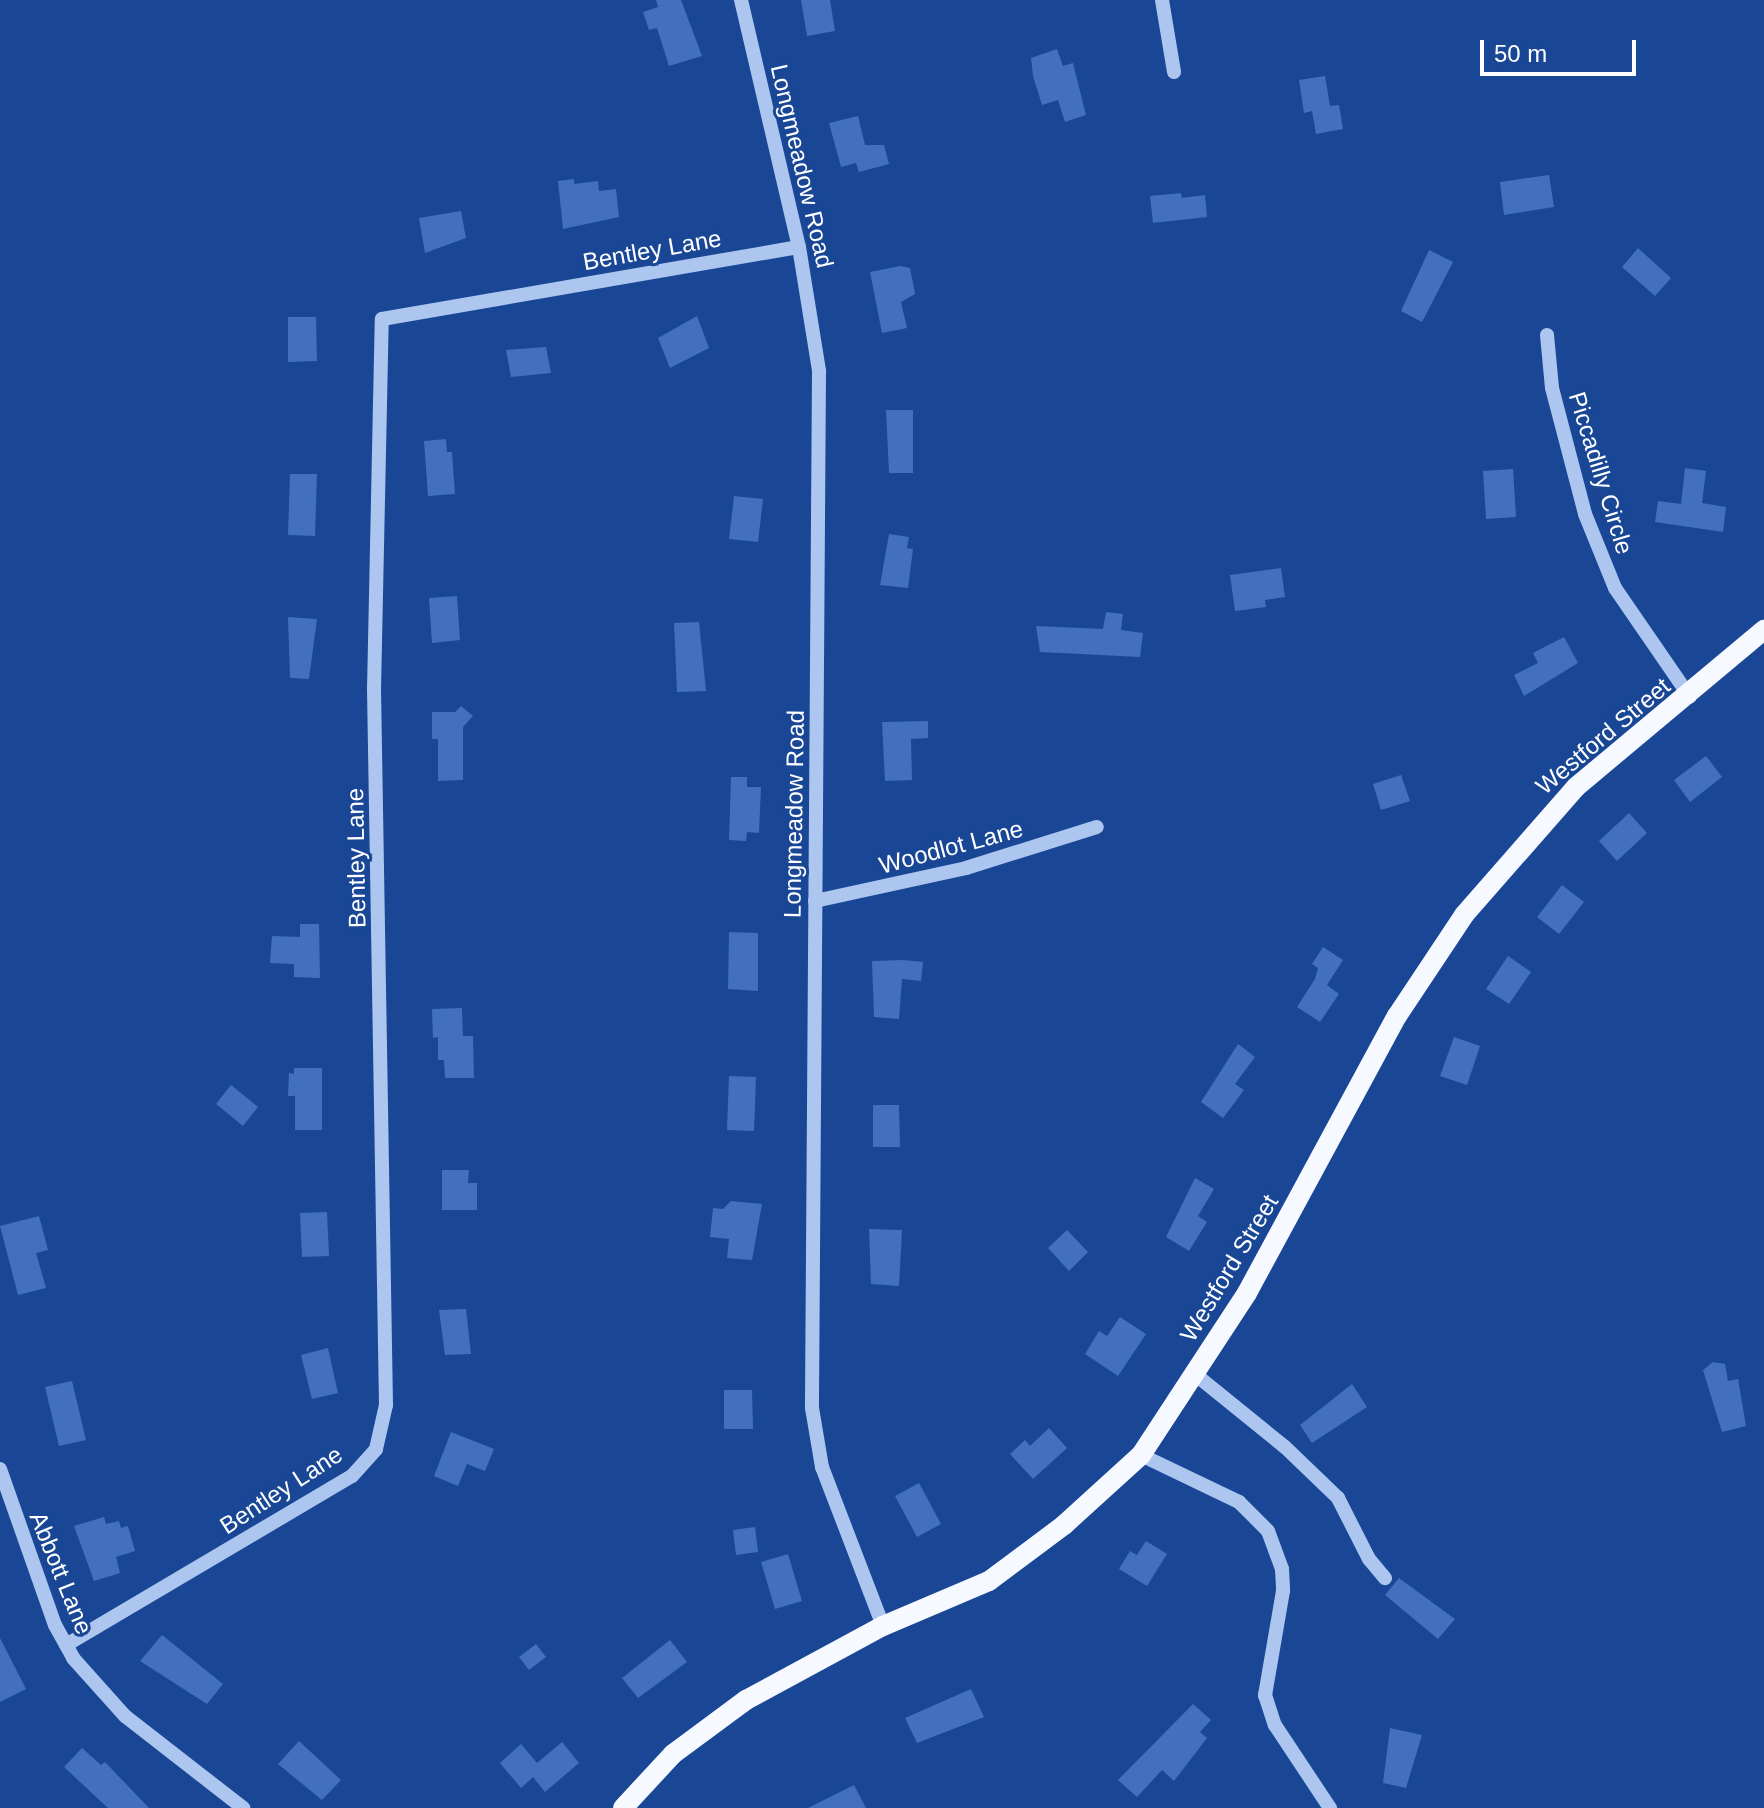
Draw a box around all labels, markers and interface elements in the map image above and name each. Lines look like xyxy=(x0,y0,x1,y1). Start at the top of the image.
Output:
scale bar xyxy=(1484,24,1640,74)
text: 50 m xyxy=(1494,40,1547,67)
street label: Longmeadow Road xyxy=(765,61,839,271)
street label: Bentley Lane xyxy=(581,224,723,276)
street label: Piccadilly Circle xyxy=(1563,388,1639,558)
street label: Westford Street xyxy=(1530,672,1676,800)
street label: Longmeadow Road xyxy=(778,710,810,918)
street label: Bentley Lane xyxy=(340,788,372,928)
street label: Woodlot Lane xyxy=(876,814,1026,880)
street label: Westford Street xyxy=(1174,1189,1284,1347)
street label: Bentley Lane xyxy=(214,1440,348,1540)
street label: Abbott Lane xyxy=(23,1508,99,1638)

